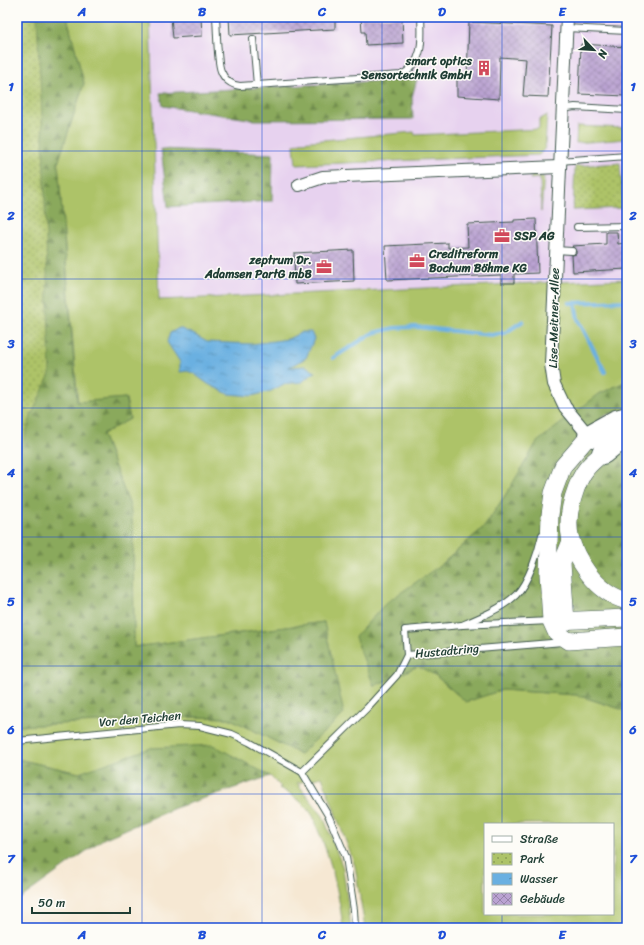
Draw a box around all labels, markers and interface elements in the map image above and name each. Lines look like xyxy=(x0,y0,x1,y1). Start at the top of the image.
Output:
text: A xyxy=(77,0,86,23)
text: B xyxy=(198,0,207,23)
text: C xyxy=(317,0,327,23)
text: D xyxy=(438,0,446,23)
text: E xyxy=(558,0,567,23)
north arrow xyxy=(574,30,614,70)
text: N xyxy=(592,46,613,62)
place label: smart optics Sensortechnik GmbH xyxy=(360,50,473,86)
building icon: smart optics Sensortechnik GmbH xyxy=(475,59,493,77)
text: 1 xyxy=(8,75,14,98)
text: 1 xyxy=(630,75,636,98)
text: 2 xyxy=(6,204,15,227)
text: 2 xyxy=(628,204,637,227)
place label: SSP AG xyxy=(513,225,555,247)
office icon: SSP AG xyxy=(493,227,511,245)
place label: Creditreform Bochum Böhme KG xyxy=(428,243,527,279)
place label: zeptrum Dr. Adamsen PartG mbB xyxy=(204,249,312,285)
office icon: Creditreform Bochum Böhme KG xyxy=(408,252,426,270)
office icon: zeptrum Dr. Adamsen PartG mbB xyxy=(315,258,333,276)
street label: Lise-Meitner-Allee xyxy=(542,268,566,368)
text: 3 xyxy=(6,332,15,355)
text: 3 xyxy=(628,332,637,355)
text: 4 xyxy=(6,461,16,484)
text: 4 xyxy=(628,461,638,484)
text: 5 xyxy=(7,590,15,613)
text: 5 xyxy=(629,590,637,613)
street label: Hustadtring xyxy=(414,637,480,665)
street label: Vor den Teichen xyxy=(98,704,182,734)
text: 6 xyxy=(6,718,15,741)
text: 6 xyxy=(628,718,637,741)
legend xyxy=(484,823,614,915)
text: Straße xyxy=(520,828,558,850)
text: 7 xyxy=(7,847,16,870)
text: 7 xyxy=(629,847,638,870)
text: Park xyxy=(520,848,545,870)
text: Wasser xyxy=(520,868,558,890)
text: Gebäude xyxy=(520,888,565,910)
scale bar xyxy=(32,889,130,915)
text: 50 m xyxy=(38,892,65,914)
text: A xyxy=(77,923,86,945)
text: B xyxy=(198,923,207,945)
text: C xyxy=(317,923,327,945)
text: D xyxy=(438,923,446,945)
text: E xyxy=(558,923,567,945)

